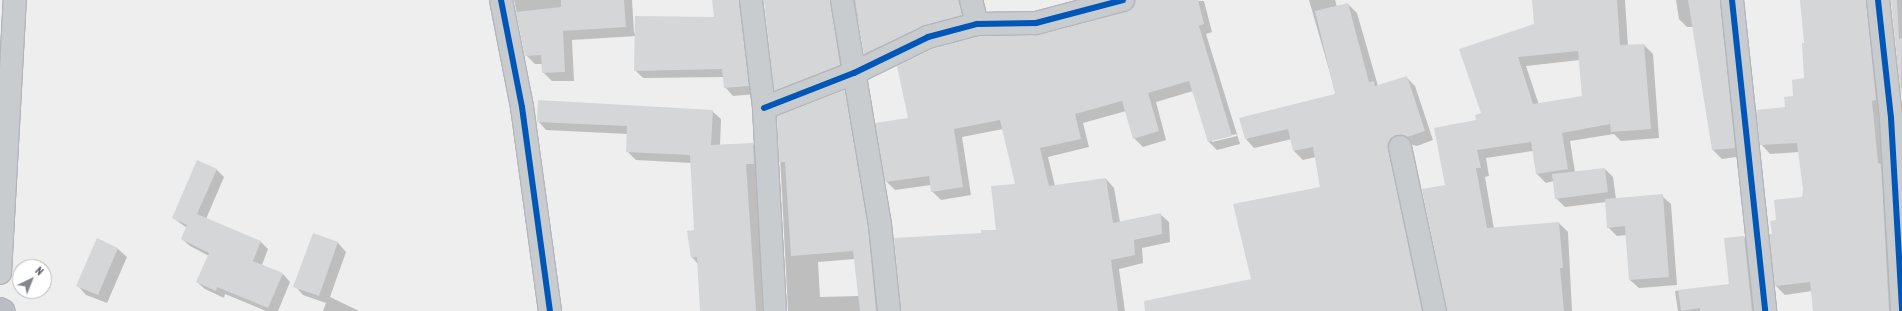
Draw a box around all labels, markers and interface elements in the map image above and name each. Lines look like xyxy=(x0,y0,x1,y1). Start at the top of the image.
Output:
north arrow xyxy=(12,259,52,299)
text: N xyxy=(33,264,46,278)

